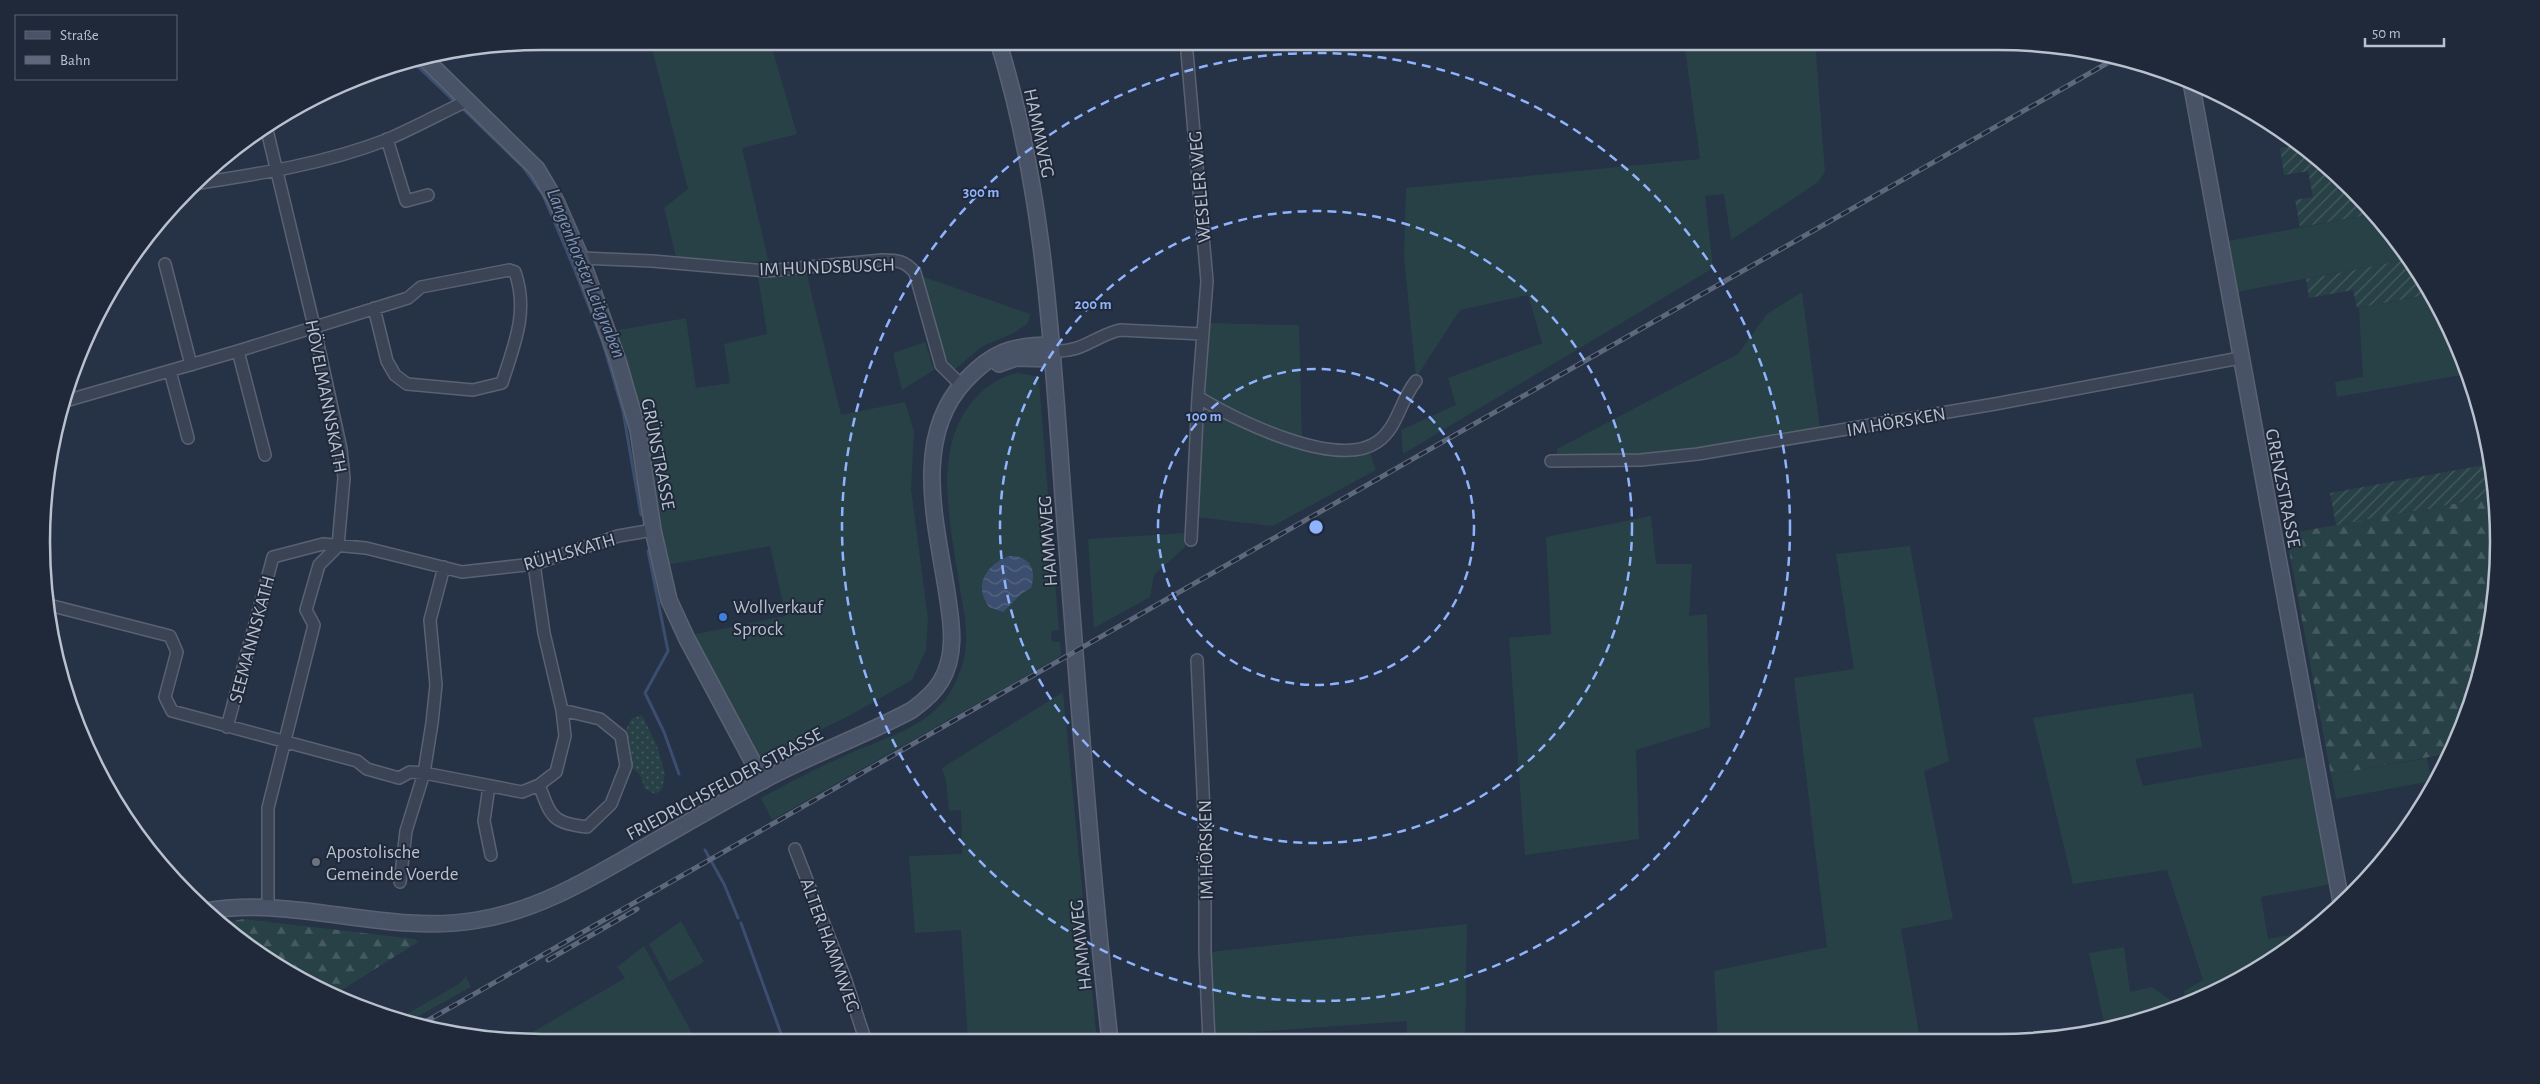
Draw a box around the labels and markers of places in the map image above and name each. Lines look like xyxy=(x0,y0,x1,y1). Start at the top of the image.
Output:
centre of rings xyxy=(1307,518,1325,536)
place label: Wollverkauf Sprock xyxy=(733,598,824,639)
marker: Wollverkauf Sprock xyxy=(717,611,729,623)
place label: Apostolische Gemeinde Voerde xyxy=(326,843,459,884)
marker: Apostolische Gemeinde Voerde xyxy=(310,856,322,868)

